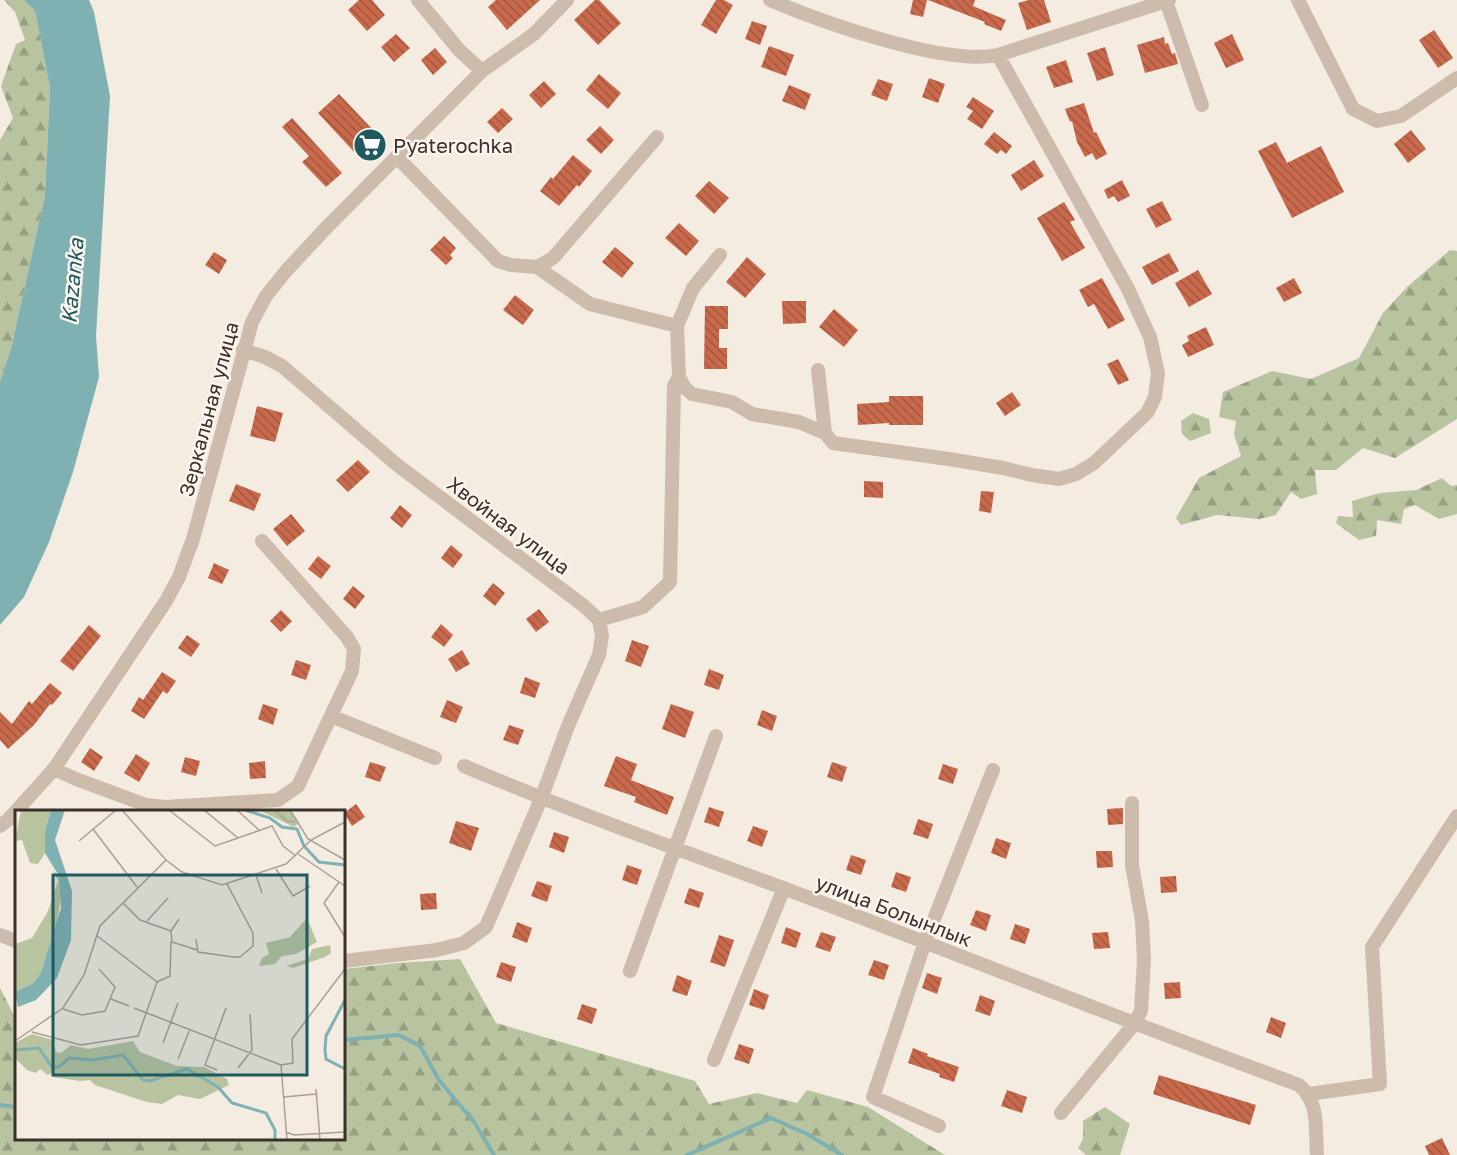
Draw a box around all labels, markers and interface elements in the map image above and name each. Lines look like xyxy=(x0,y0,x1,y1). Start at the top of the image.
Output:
supermarket icon: Pyaterochka xyxy=(352,127,388,163)
place label: Pyaterochka xyxy=(393,133,513,157)
water label: Kazanka xyxy=(55,236,89,325)
street label: Зеркальная улица xyxy=(173,319,243,499)
street label: Хвойная улица xyxy=(443,471,575,579)
inset map xyxy=(15,810,345,1140)
street label: улица Болынлык xyxy=(813,869,975,951)

